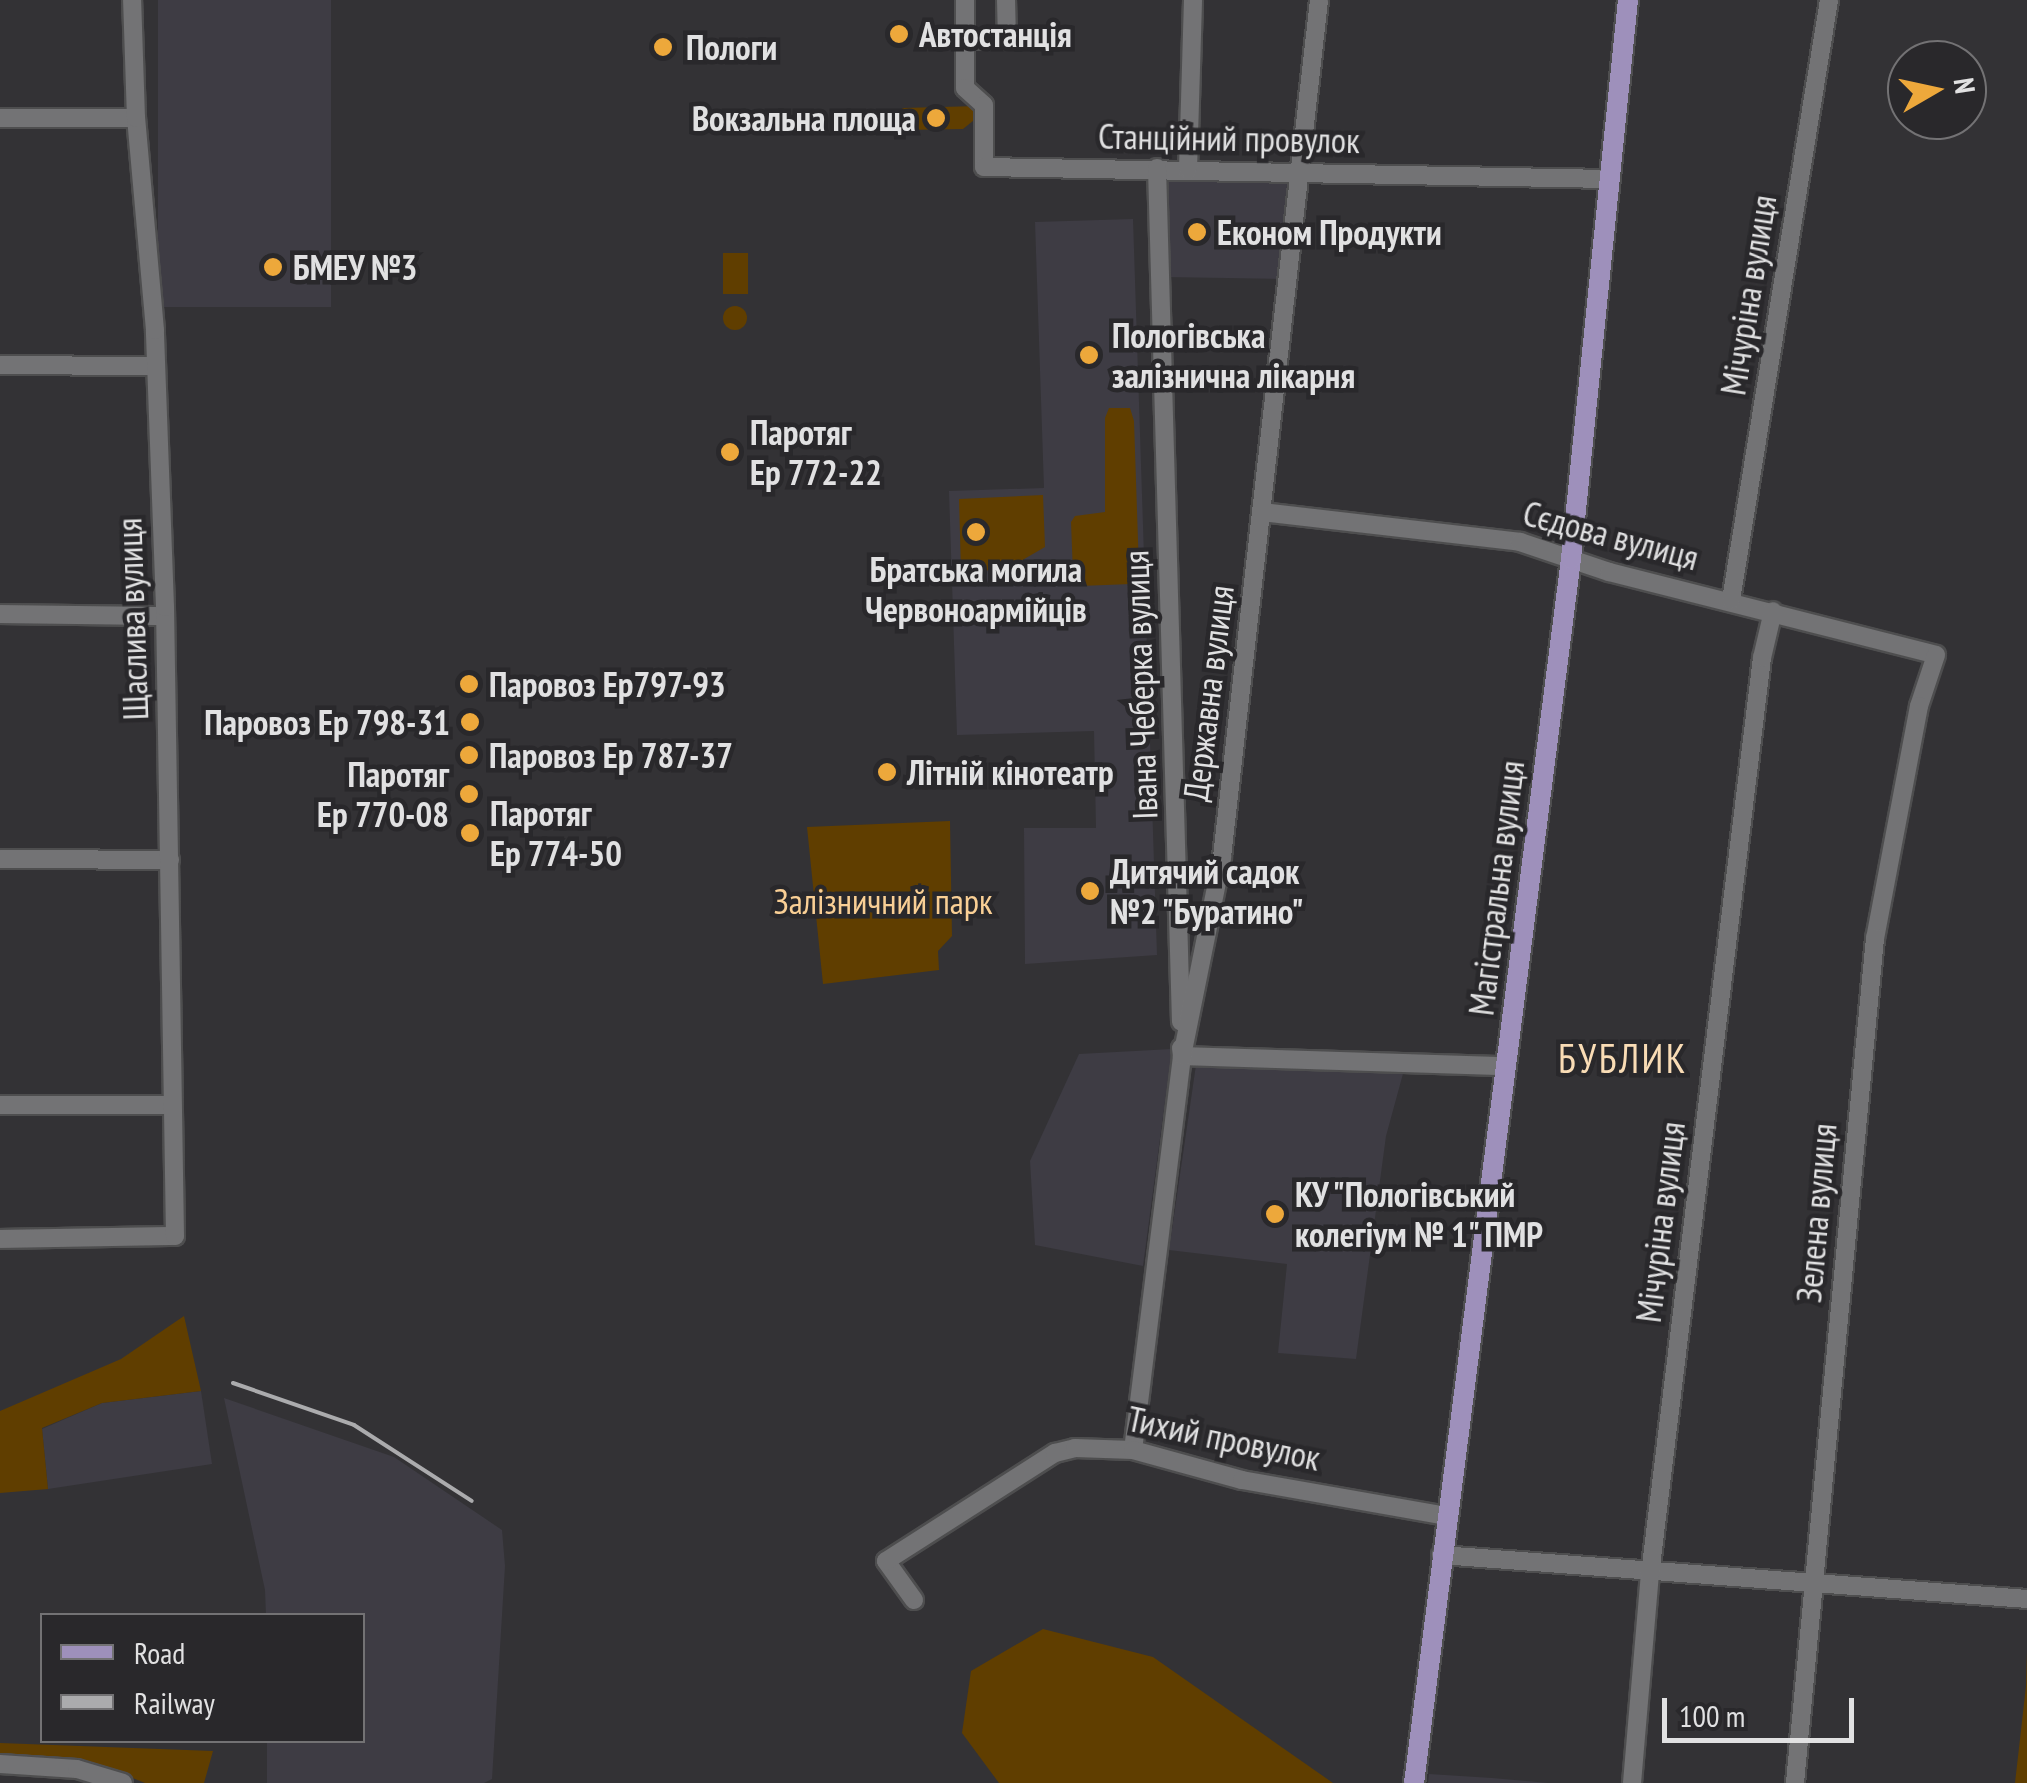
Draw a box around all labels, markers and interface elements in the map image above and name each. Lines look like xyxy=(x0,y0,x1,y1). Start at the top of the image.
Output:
place label: Автостанція xyxy=(919,13,1072,55)
marker: Автостанція xyxy=(888,23,910,45)
place label: Пологи xyxy=(686,26,777,68)
marker: Пологи xyxy=(650,34,676,60)
north arrow xyxy=(1887,40,1987,140)
text: N xyxy=(1946,75,1985,96)
place label: Вокзальна площа xyxy=(692,97,916,139)
marker: Вокзальна площа xyxy=(925,107,947,129)
street label: Станційний провулок xyxy=(1098,115,1360,161)
street label: Мічуріна вулиця xyxy=(1711,192,1785,398)
place label: Економ Продукти xyxy=(1217,211,1442,253)
marker: Економ Продукти xyxy=(1186,221,1208,243)
place label: БМЕУ №3 xyxy=(293,246,418,288)
marker: БМЕУ №3 xyxy=(262,256,284,278)
place label: Пологівська залізнична лікарня xyxy=(1112,314,1355,396)
marker: Пологівська залізнична лікарня xyxy=(1076,342,1102,368)
place label: Паротяг Ер 772-22 xyxy=(750,411,882,493)
marker: Паротяг Ер 772-22 xyxy=(719,441,741,463)
street label: Сєдова вулиця xyxy=(1519,491,1703,579)
street label: Щаслива вулиця xyxy=(107,517,157,721)
marker: Братська могила Червоноармійців xyxy=(965,521,987,543)
place label: Братська могила Червоноармійців xyxy=(865,548,1087,630)
street label: Івана Чеберка вулиця xyxy=(1114,550,1166,820)
street label: Державна вулиця xyxy=(1174,583,1242,803)
place label: Паровоз Ер797-93 xyxy=(489,663,726,705)
marker: Паровоз Ер797-93 xyxy=(458,673,480,695)
place label: Паровоз Ер 798-31 xyxy=(204,701,450,743)
marker: Паровоз Ер 798-31 xyxy=(459,711,481,733)
place label: Паровоз Ер 787-37 xyxy=(489,734,733,776)
marker: Паровоз Ер 787-37 xyxy=(458,744,480,766)
place label: Літній кінотеатр xyxy=(907,751,1114,793)
place label: Паротяг Ер 770-08 xyxy=(317,753,449,835)
street label: Магістральна вулиця xyxy=(1460,758,1532,1018)
marker: Літній кінотеатр xyxy=(876,761,898,783)
marker: Паротяг Ер 770-08 xyxy=(458,783,480,805)
place label: Паротяг Ер 774-50 xyxy=(490,792,622,874)
marker: Паротяг Ер 774-50 xyxy=(459,822,481,844)
place label: Дитячий садок №2 "Буратино" xyxy=(1110,850,1306,932)
park label: Залізничний парк xyxy=(774,880,992,922)
marker: Дитячий садок №2 "Буратино" xyxy=(1079,880,1101,902)
district label: БУБЛИК xyxy=(1558,1034,1688,1082)
street label: Мічуріна вулиця xyxy=(1627,1119,1693,1325)
street label: Зелена вулиця xyxy=(1787,1122,1845,1304)
place label: КУ "Пологівський колегіум № 1" ПМР xyxy=(1295,1173,1546,1255)
marker: КУ "Пологівський колегіум № 1" ПМР xyxy=(1264,1203,1286,1225)
street label: Тихий провулок xyxy=(1124,1397,1324,1479)
legend xyxy=(40,1613,365,1743)
text: Road xyxy=(134,1633,185,1672)
scale bar xyxy=(1667,1678,1860,1740)
text: Railway xyxy=(134,1683,215,1722)
text: 100 m xyxy=(1679,1696,1745,1735)

